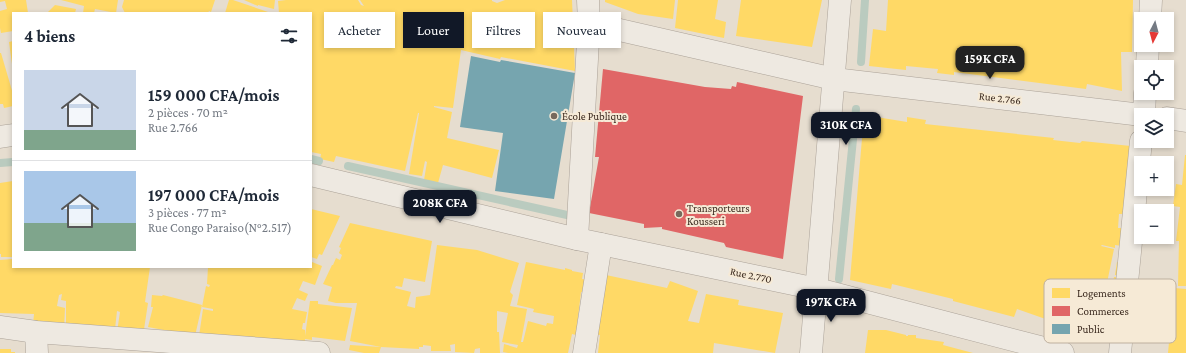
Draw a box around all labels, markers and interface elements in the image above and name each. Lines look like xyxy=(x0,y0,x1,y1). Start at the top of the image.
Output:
chip: Acheter xyxy=(324,12,395,48)
chip: Louer xyxy=(403,12,464,48)
chip: Filtres xyxy=(472,12,535,48)
chip: Nouveau xyxy=(543,12,621,48)
north arrow xyxy=(1134,12,1174,52)
map controls xyxy=(1134,12,1174,244)
icon: filters xyxy=(278,25,300,47)
text: 4 biens xyxy=(24,27,75,46)
pin: 159K CFA xyxy=(949,46,1031,80)
text: 159K CFA xyxy=(964,51,1016,66)
button: locate xyxy=(1134,60,1174,100)
icon: home xyxy=(56,86,104,134)
text: 159 000 CFA/mois xyxy=(148,86,279,105)
street label: Rue 2.766 xyxy=(978,89,1022,107)
text: 2 pièces · 70 m² xyxy=(148,105,228,120)
button: layers xyxy=(1134,108,1174,148)
place label: École Publique xyxy=(562,110,627,123)
marker: École Publique xyxy=(549,111,559,121)
pin: 310K CFA xyxy=(805,112,887,146)
text: 310K CFA xyxy=(820,117,872,132)
text: Rue 2.766 xyxy=(148,120,198,135)
button: + xyxy=(1134,156,1174,196)
text: 197 000 CFA/mois xyxy=(148,186,279,205)
icon: home xyxy=(56,187,104,235)
pin: 208K CFA xyxy=(399,190,481,224)
text: 208K CFA xyxy=(413,195,467,210)
place label: Transporteurs Kousseri xyxy=(687,202,750,227)
button: − xyxy=(1134,204,1174,244)
text: 3 pièces · 77 m² xyxy=(148,205,227,220)
marker: Transporteurs Kousseri xyxy=(674,209,684,219)
text: Rue Congo Paraiso(N°2.517) xyxy=(148,220,292,235)
street label: Rue 2.770 xyxy=(729,265,773,285)
legend xyxy=(1044,279,1176,343)
text: Logements xyxy=(1077,287,1125,300)
pin: 197K CFA xyxy=(790,289,872,323)
text: 197K CFA xyxy=(806,294,856,309)
text: Commerces xyxy=(1077,305,1129,317)
text: Public xyxy=(1077,323,1105,335)

